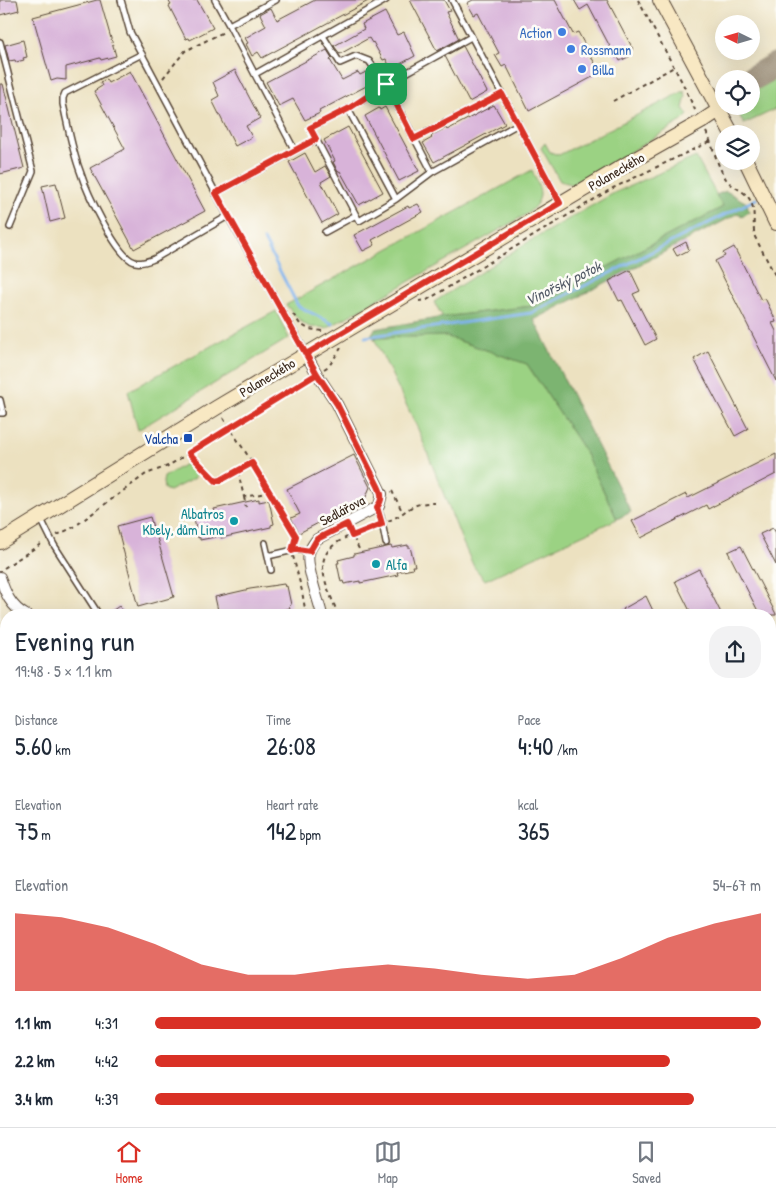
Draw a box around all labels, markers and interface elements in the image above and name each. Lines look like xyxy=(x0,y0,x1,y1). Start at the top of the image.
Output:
north arrow xyxy=(715,15,760,60)
map controls xyxy=(715,15,760,170)
place label: Action xyxy=(520,23,552,42)
marker: Action xyxy=(556,26,568,38)
place label: Rossmann xyxy=(581,40,631,59)
marker: Rossmann xyxy=(565,43,577,55)
place label: Billa xyxy=(592,60,614,79)
pin xyxy=(365,63,407,105)
marker: Billa xyxy=(576,63,588,75)
icon: arrive xyxy=(372,70,400,98)
button: locate xyxy=(715,70,760,115)
button: layers xyxy=(715,125,760,170)
street label: Polaneckého xyxy=(584,147,648,195)
water label: Vinořský potok xyxy=(522,255,606,310)
street label: Polaneckého xyxy=(236,353,299,401)
place label: Valcha xyxy=(144,429,179,448)
marker: Valcha xyxy=(182,432,194,444)
street label: Sedlářova xyxy=(316,490,368,530)
place label: Albatros Kbely, dům Lima xyxy=(142,504,225,540)
marker: Albatros Kbely, dům Lima xyxy=(228,515,240,527)
place label: Alfa xyxy=(386,555,408,574)
marker: Alfa xyxy=(370,558,382,570)
text: Evening run xyxy=(15,622,135,660)
button: share xyxy=(709,626,761,678)
text: 19:48 · 5 × 1.1 km xyxy=(15,660,112,682)
text: Distance xyxy=(15,710,58,729)
text: Time xyxy=(266,710,291,729)
text: Pace xyxy=(518,710,541,729)
text: 5.60 xyxy=(15,729,52,763)
text: 26:08 xyxy=(266,729,316,763)
text: 4:40 xyxy=(518,729,553,763)
text: km xyxy=(52,740,71,759)
text: /km xyxy=(553,740,578,759)
text: Elevation xyxy=(15,795,62,814)
text: Heart rate xyxy=(266,795,319,814)
text: kcal xyxy=(518,795,538,814)
text: 75 xyxy=(15,814,38,848)
text: 142 xyxy=(266,814,296,848)
text: 365 xyxy=(518,814,549,848)
text: m xyxy=(38,825,51,844)
text: bpm xyxy=(296,825,321,844)
text: Elevation xyxy=(15,874,68,896)
text: 54–67 m xyxy=(713,874,761,896)
text: 1.1 km xyxy=(15,1012,51,1034)
text: 4:31 xyxy=(95,1012,118,1034)
text: 2.2 km xyxy=(15,1050,55,1072)
text: 4:42 xyxy=(95,1050,118,1072)
text: 3.4 km xyxy=(15,1088,53,1110)
text: 4:39 xyxy=(95,1088,118,1110)
tab: Home xyxy=(115,1138,143,1187)
tab: Map xyxy=(374,1138,402,1187)
tab: Saved xyxy=(632,1138,661,1187)

